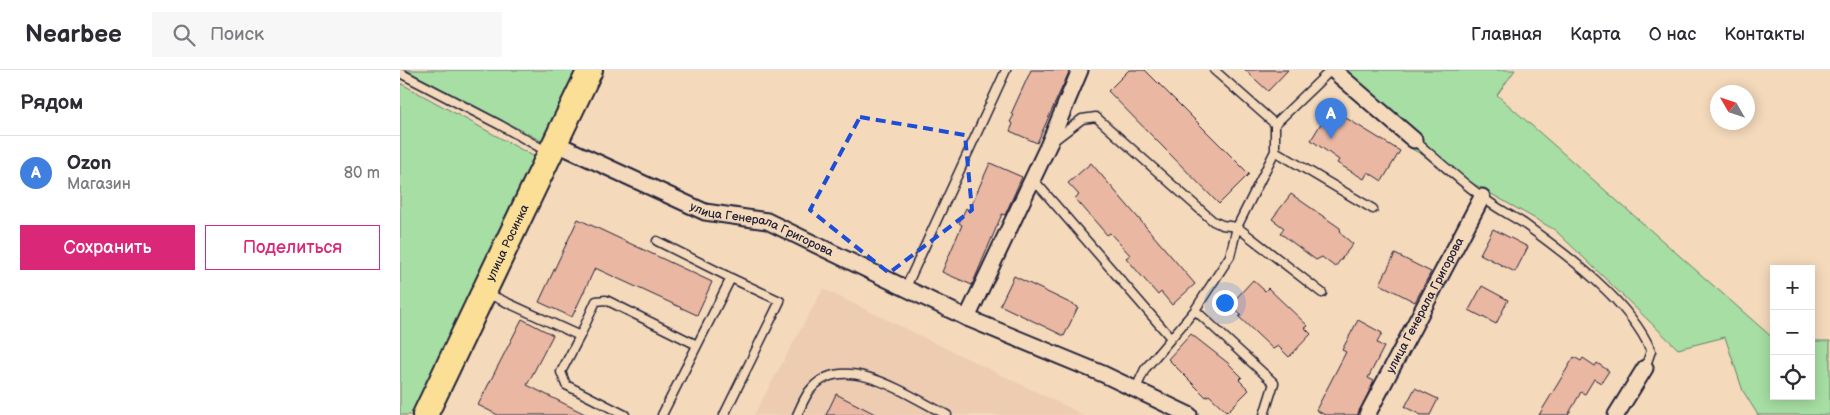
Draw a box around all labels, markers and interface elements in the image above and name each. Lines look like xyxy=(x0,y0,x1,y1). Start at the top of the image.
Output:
search box xyxy=(152,12,502,57)
text: Nearbee xyxy=(25,20,122,49)
icon: search xyxy=(170,21,198,49)
text: Поиск xyxy=(210,23,264,46)
text: Главная xyxy=(1471,24,1542,45)
text: Карта xyxy=(1570,24,1621,45)
text: О нас xyxy=(1649,24,1696,45)
text: Контакты xyxy=(1724,24,1805,45)
north arrow xyxy=(1710,85,1755,130)
text: Рядом xyxy=(20,90,83,115)
pin: A xyxy=(1315,98,1347,139)
text: Ozon xyxy=(67,152,111,175)
text: A xyxy=(31,164,41,183)
text: 80 m xyxy=(344,164,380,183)
text: Магазин xyxy=(67,175,131,194)
street label: улица Генерала Григорова xyxy=(687,199,836,260)
street label: улица Росинка xyxy=(483,202,532,283)
button: Сохранить xyxy=(20,225,195,270)
button: Поделиться xyxy=(205,225,380,270)
street label: улица Генерала Григорова xyxy=(1383,235,1467,376)
map controls xyxy=(1770,265,1815,400)
button: + xyxy=(1770,265,1815,310)
your location xyxy=(1212,290,1238,316)
button: − xyxy=(1770,310,1815,355)
button: locate xyxy=(1770,355,1815,400)

